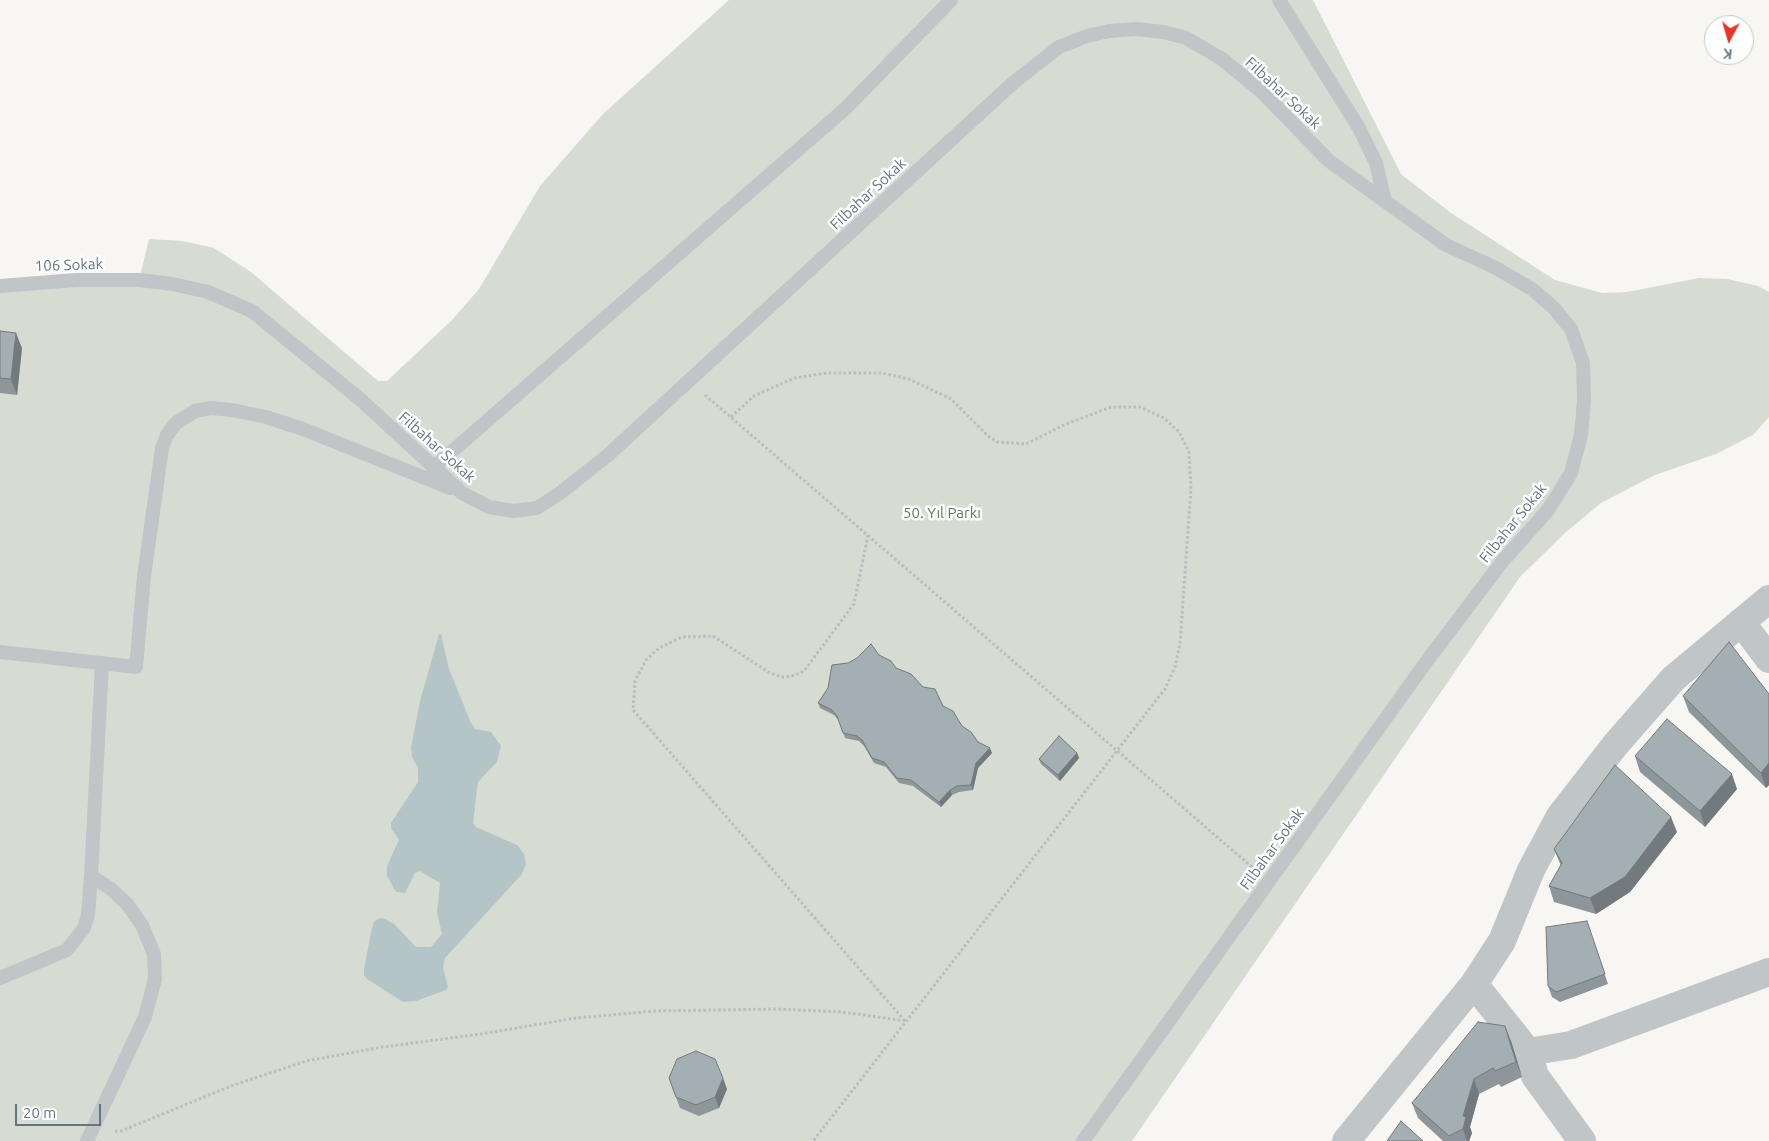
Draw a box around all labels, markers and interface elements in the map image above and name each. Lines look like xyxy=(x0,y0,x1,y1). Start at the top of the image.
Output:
north arrow xyxy=(1704,15,1754,65)
text: K xyxy=(1722,45,1733,62)
street label: Filbahar Sokak xyxy=(1241,53,1325,133)
street label: Filbahar Sokak xyxy=(826,154,910,234)
street label: 106 Sokak xyxy=(35,255,103,275)
street label: Filbahar Sokak xyxy=(395,408,479,486)
street label: Filbahar Sokak xyxy=(1476,480,1550,566)
park label: 50. Yıl Parkı xyxy=(903,504,981,522)
street label: Filbahar Sokak xyxy=(1236,805,1308,893)
scale bar xyxy=(18,1094,104,1126)
text: 20 m xyxy=(23,1104,56,1121)

